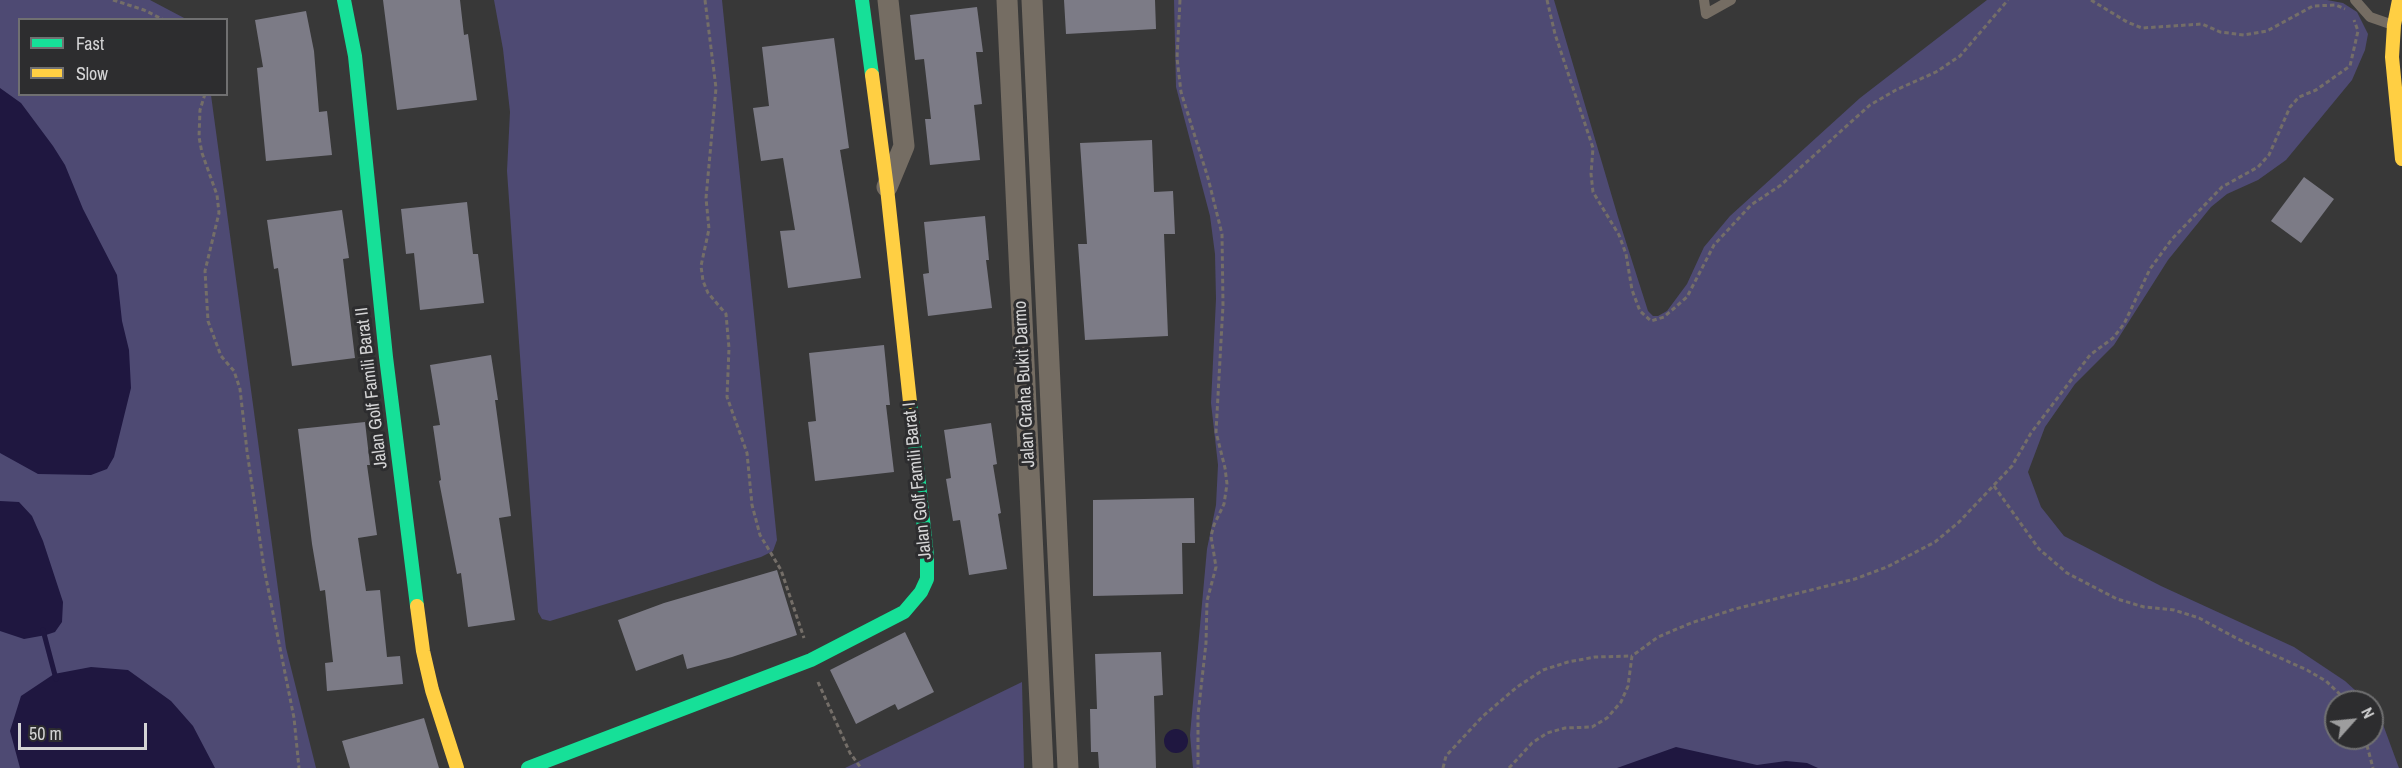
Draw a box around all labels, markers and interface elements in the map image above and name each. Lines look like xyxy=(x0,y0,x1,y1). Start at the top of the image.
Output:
legend xyxy=(18,18,228,96)
text: Fast xyxy=(76,31,104,56)
text: Slow xyxy=(76,61,108,86)
street label: Jalan Graha Bukit Darmo xyxy=(1010,300,1040,468)
street label: Jalan Golf Famili Barat II xyxy=(351,306,393,470)
street label: Jalan Golf Famili Barat I xyxy=(899,401,937,561)
north arrow xyxy=(2324,690,2384,750)
text: N xyxy=(2356,704,2380,722)
scale bar xyxy=(21,711,150,749)
text: 50 m xyxy=(29,721,62,746)

